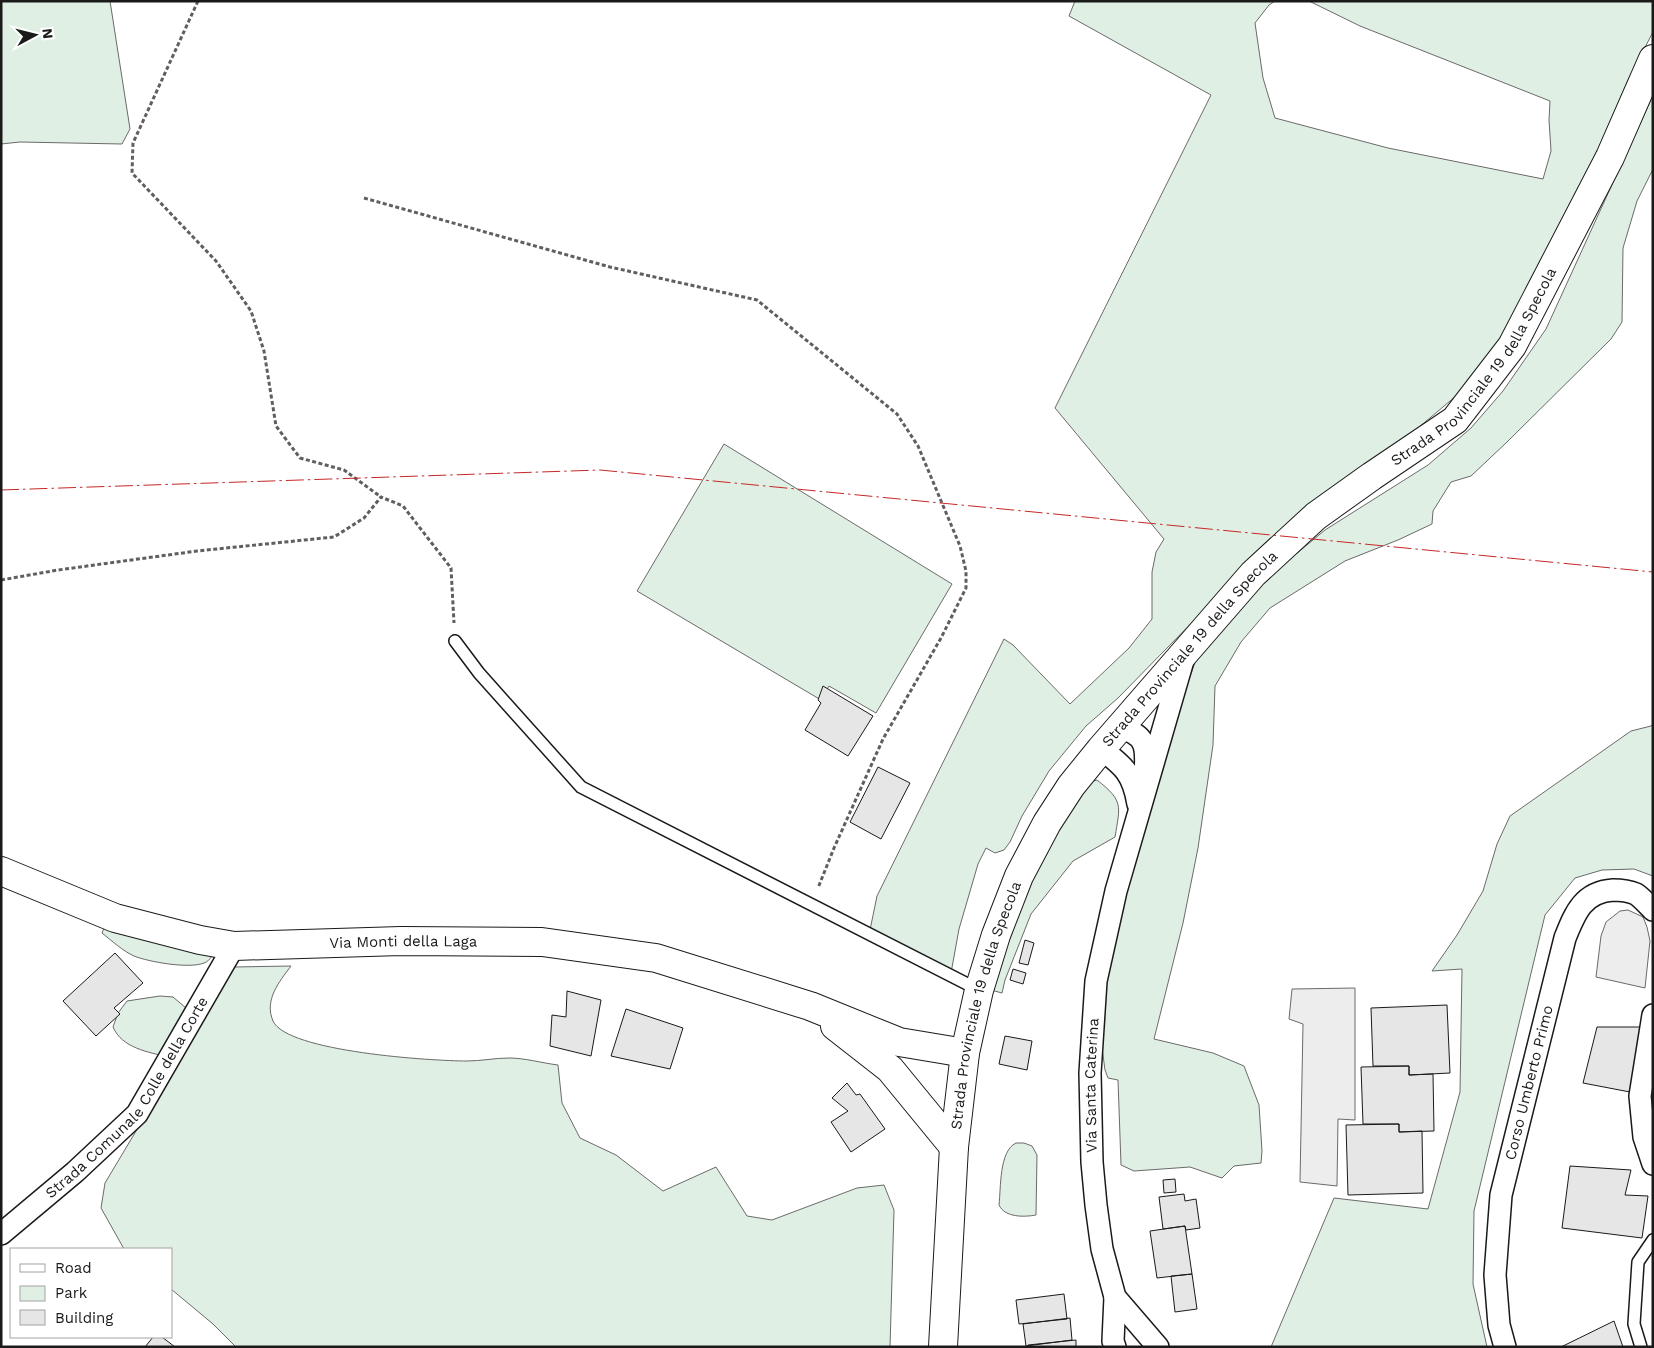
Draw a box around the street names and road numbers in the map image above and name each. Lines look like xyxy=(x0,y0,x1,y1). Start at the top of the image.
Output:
street label: Strada Provinciale 19 della Specola xyxy=(1387,264,1560,470)
street label: Strada Provinciale 19 della Specola xyxy=(1098,547,1282,750)
street label: Strada Provinciale 19 della Specola xyxy=(947,878,1025,1131)
street label: Via Monti della Laga xyxy=(329,932,478,952)
street label: Strada Comunale Colle della Corte xyxy=(42,993,212,1202)
street label: Corso Umberto Primo xyxy=(1501,1003,1557,1162)
street label: Via Santa Caterina xyxy=(1081,1017,1103,1153)

